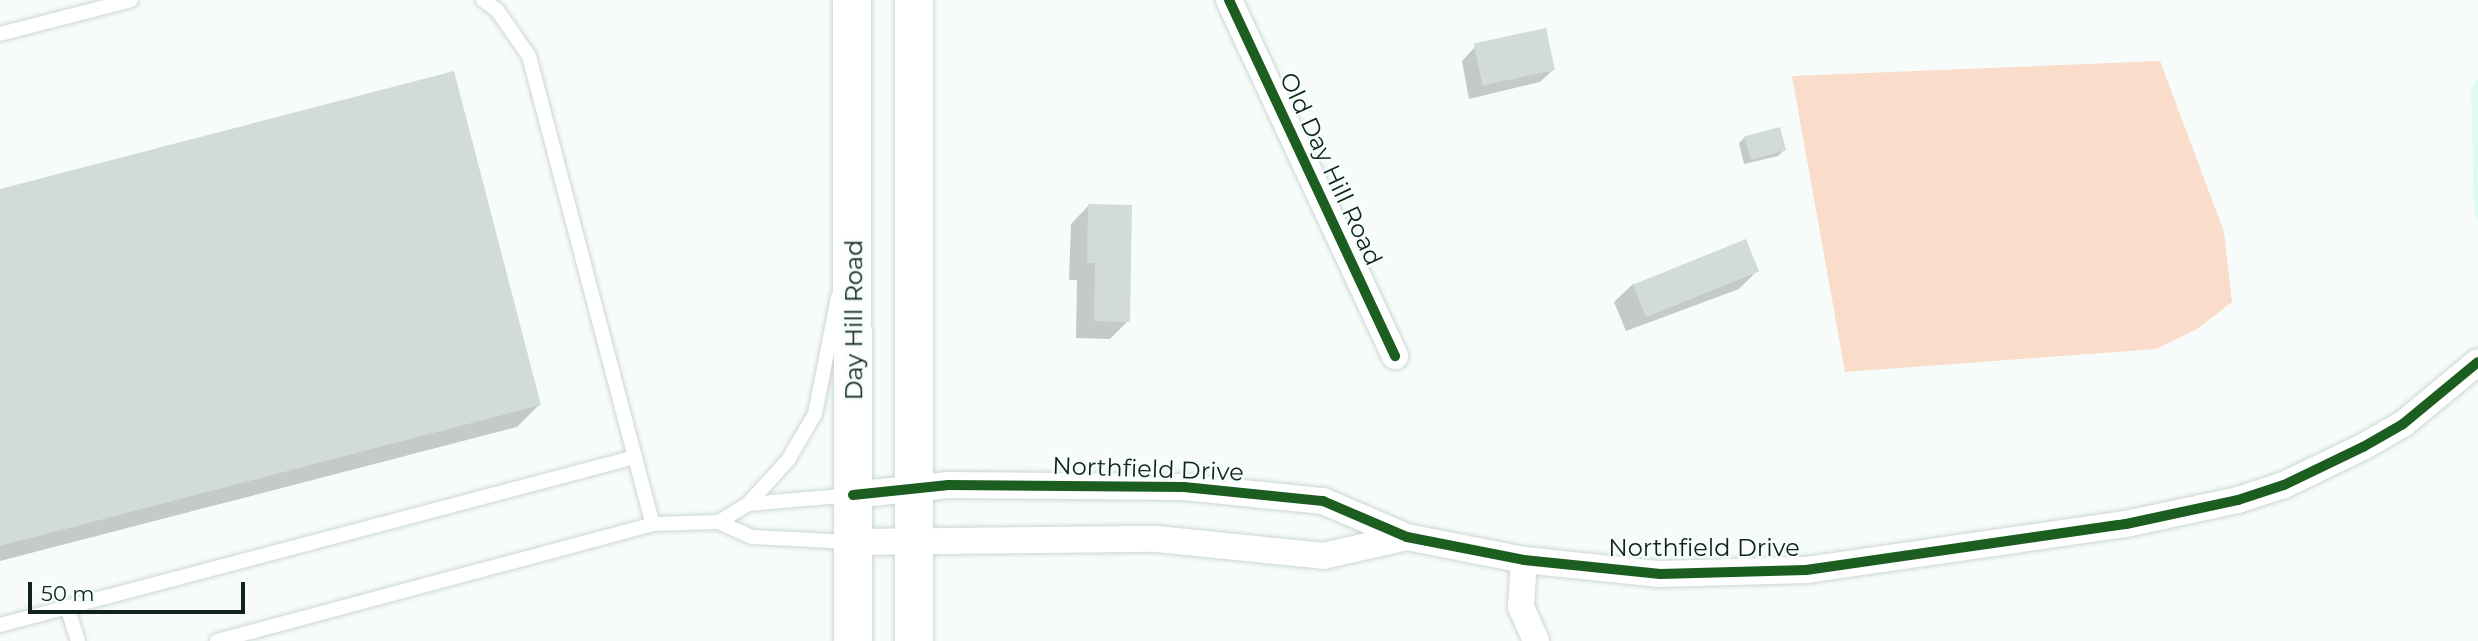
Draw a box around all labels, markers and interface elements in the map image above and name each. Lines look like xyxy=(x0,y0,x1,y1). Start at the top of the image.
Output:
street label: Old Day Hill Road xyxy=(1274,68,1388,270)
street label: Day Hill Road xyxy=(840,240,868,400)
street label: Northfield Drive xyxy=(1052,451,1244,487)
street label: Northfield Drive xyxy=(1608,534,1800,562)
scale bar xyxy=(32,568,248,612)
text: 50 m xyxy=(41,581,95,606)

